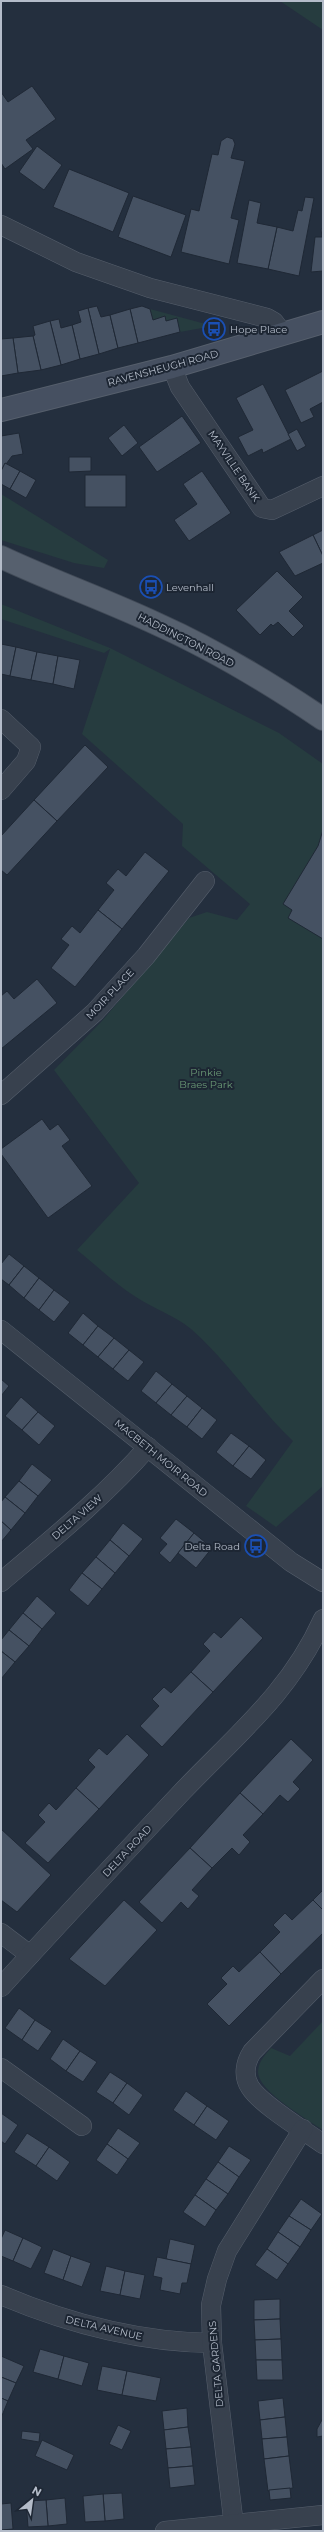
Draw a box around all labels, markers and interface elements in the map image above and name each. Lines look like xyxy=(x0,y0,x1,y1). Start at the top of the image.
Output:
bus stop icon: Hope Place xyxy=(201,316,227,342)
place label: Hope Place xyxy=(230,323,287,336)
street label: RAVENSHEUGH ROAD xyxy=(106,347,220,389)
street label: MAYVILLE BANK xyxy=(205,428,263,505)
bus stop icon: Levenhall xyxy=(138,574,164,600)
place label: Levenhall xyxy=(166,581,214,594)
street label: HADDINGTON ROAD xyxy=(136,610,236,670)
street label: MOIR PLACE xyxy=(83,966,137,1022)
park label: Pinkie Braes Park xyxy=(179,1066,233,1091)
street label: MACBETH MOIR ROAD xyxy=(112,1416,210,1500)
street label: DELTA VIEW xyxy=(49,1491,105,1543)
bus stop icon: Delta Road xyxy=(243,1533,269,1559)
place label: Delta Road xyxy=(185,1540,240,1553)
street label: DELTA ROAD xyxy=(100,1822,154,1880)
street label: DELTA AVENUE xyxy=(64,2313,144,2343)
street label: DELTA GARDENS xyxy=(206,2320,226,2408)
north arrow xyxy=(12,2480,52,2520)
text: N xyxy=(30,2483,44,2500)

